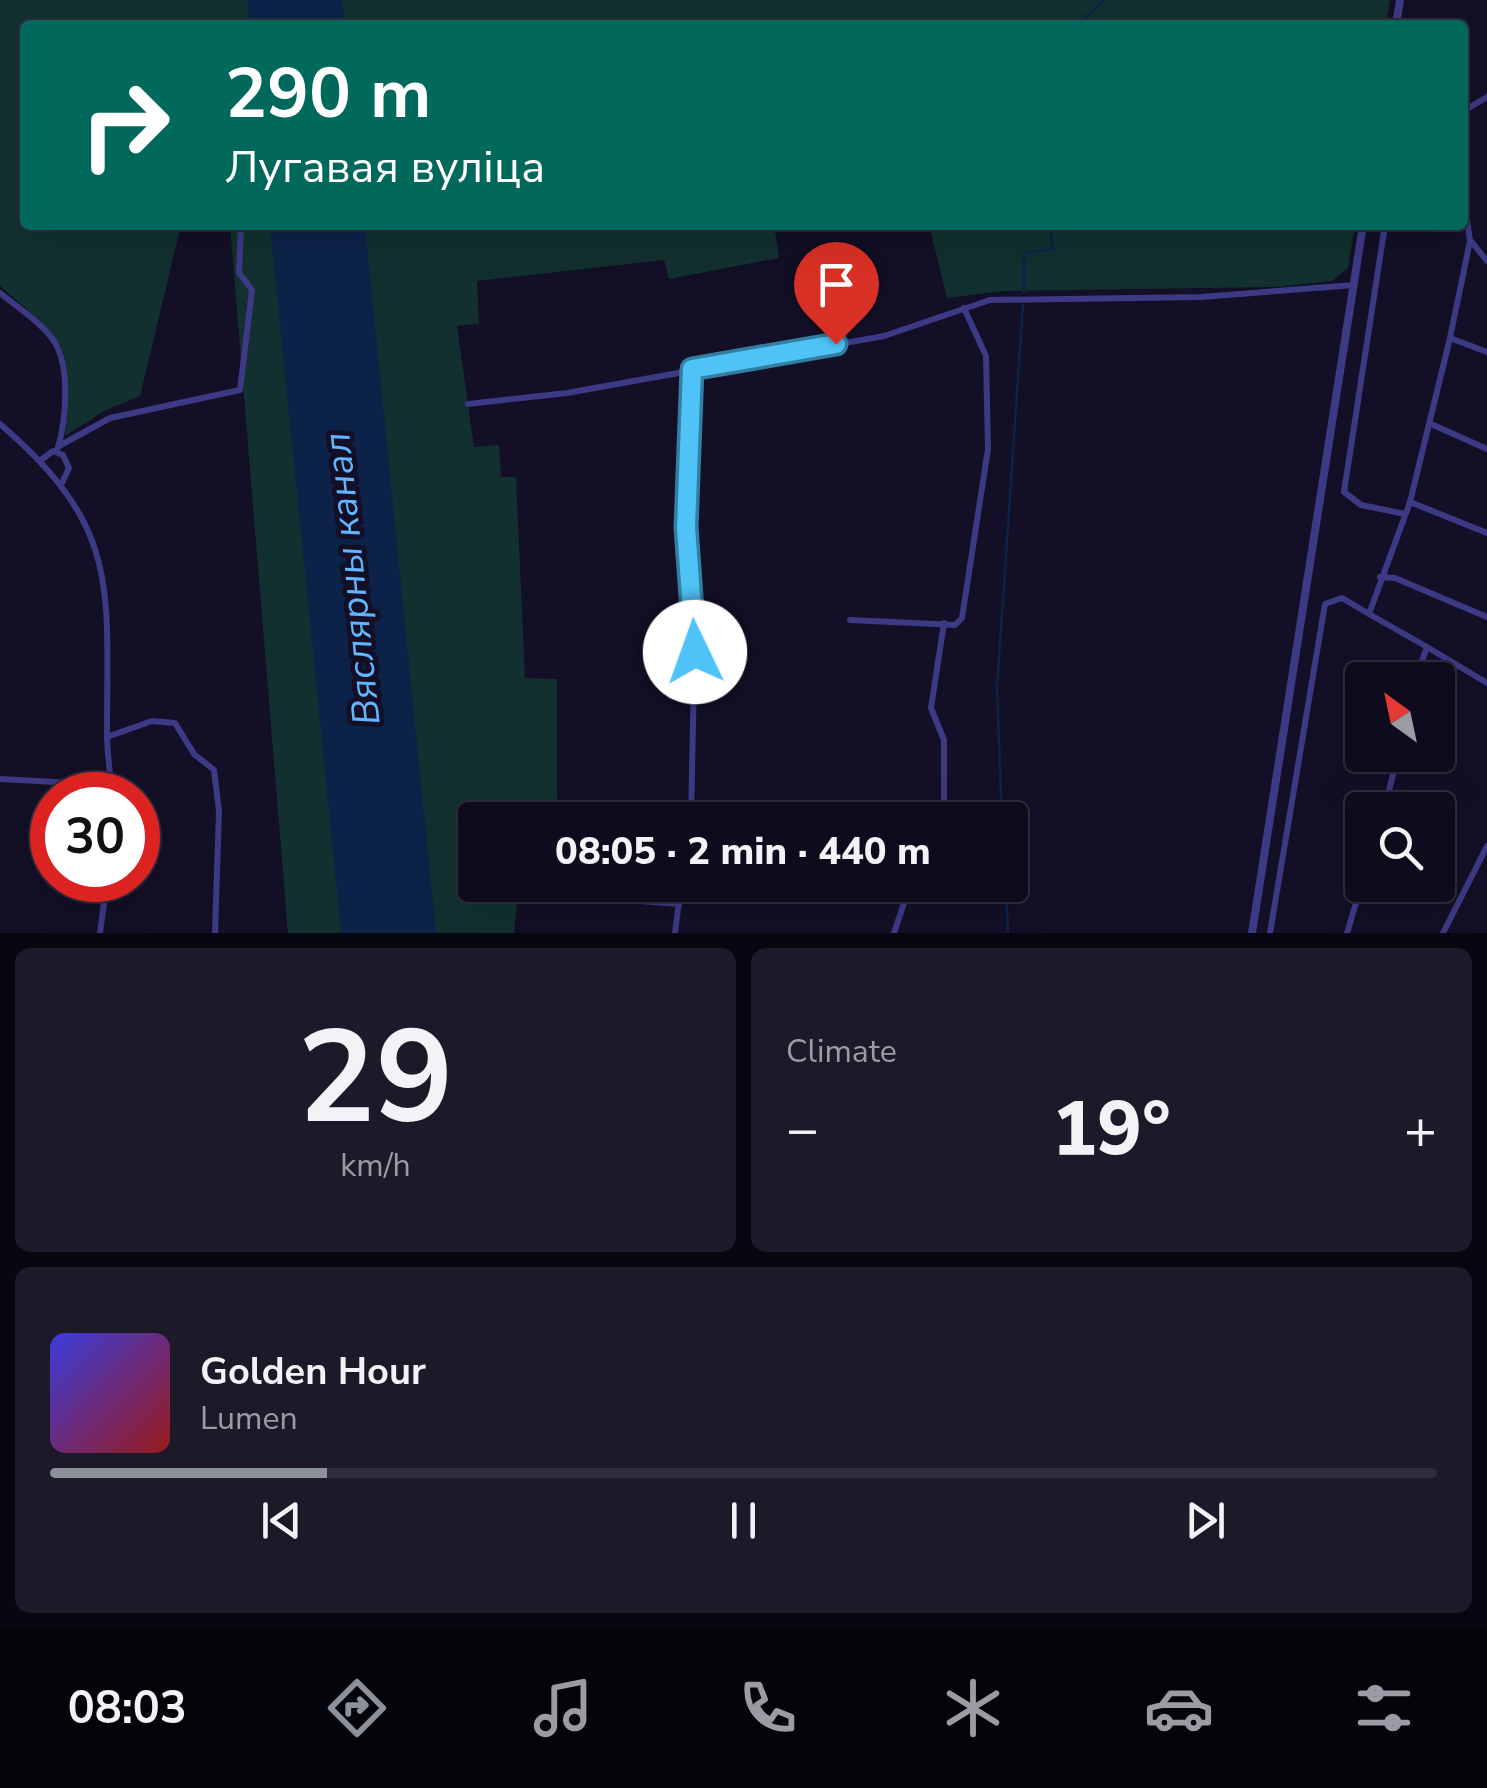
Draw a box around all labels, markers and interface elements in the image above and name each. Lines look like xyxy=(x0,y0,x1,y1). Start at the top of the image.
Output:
text: 290 m xyxy=(225,46,431,142)
icon: right xyxy=(60,60,190,190)
text: Лугавая вуліца xyxy=(225,137,545,198)
pin xyxy=(794,242,879,345)
icon: arrive xyxy=(809,257,864,312)
water label: Вяслярны канал xyxy=(311,430,393,728)
position arrow xyxy=(643,600,747,704)
north arrow xyxy=(1345,662,1455,772)
map controls xyxy=(1345,662,1455,902)
speed limit sign: 30 xyxy=(30,772,160,902)
button: search xyxy=(1345,792,1455,902)
text: 08:05 · 2 min · 440 m xyxy=(555,826,931,877)
text: 29 xyxy=(297,990,454,1167)
text: Climate xyxy=(786,1030,897,1073)
text: 19° xyxy=(1052,1078,1171,1180)
text: − xyxy=(786,1092,819,1167)
text: + xyxy=(1404,1092,1437,1167)
text: km/h xyxy=(340,1144,411,1187)
text: Golden Hour xyxy=(200,1346,426,1397)
text: Lumen xyxy=(200,1397,298,1440)
icon: previous xyxy=(254,1493,309,1548)
icon: pause xyxy=(716,1493,771,1548)
icon: next xyxy=(1178,1493,1233,1548)
icon: directions xyxy=(322,1673,392,1743)
icon: music xyxy=(528,1673,598,1743)
icon: phone xyxy=(733,1673,803,1743)
icon: climate xyxy=(938,1673,1008,1743)
icon: car xyxy=(1144,1673,1214,1743)
icon: filters xyxy=(1349,1673,1419,1743)
text: 08:03 xyxy=(68,1678,187,1739)

